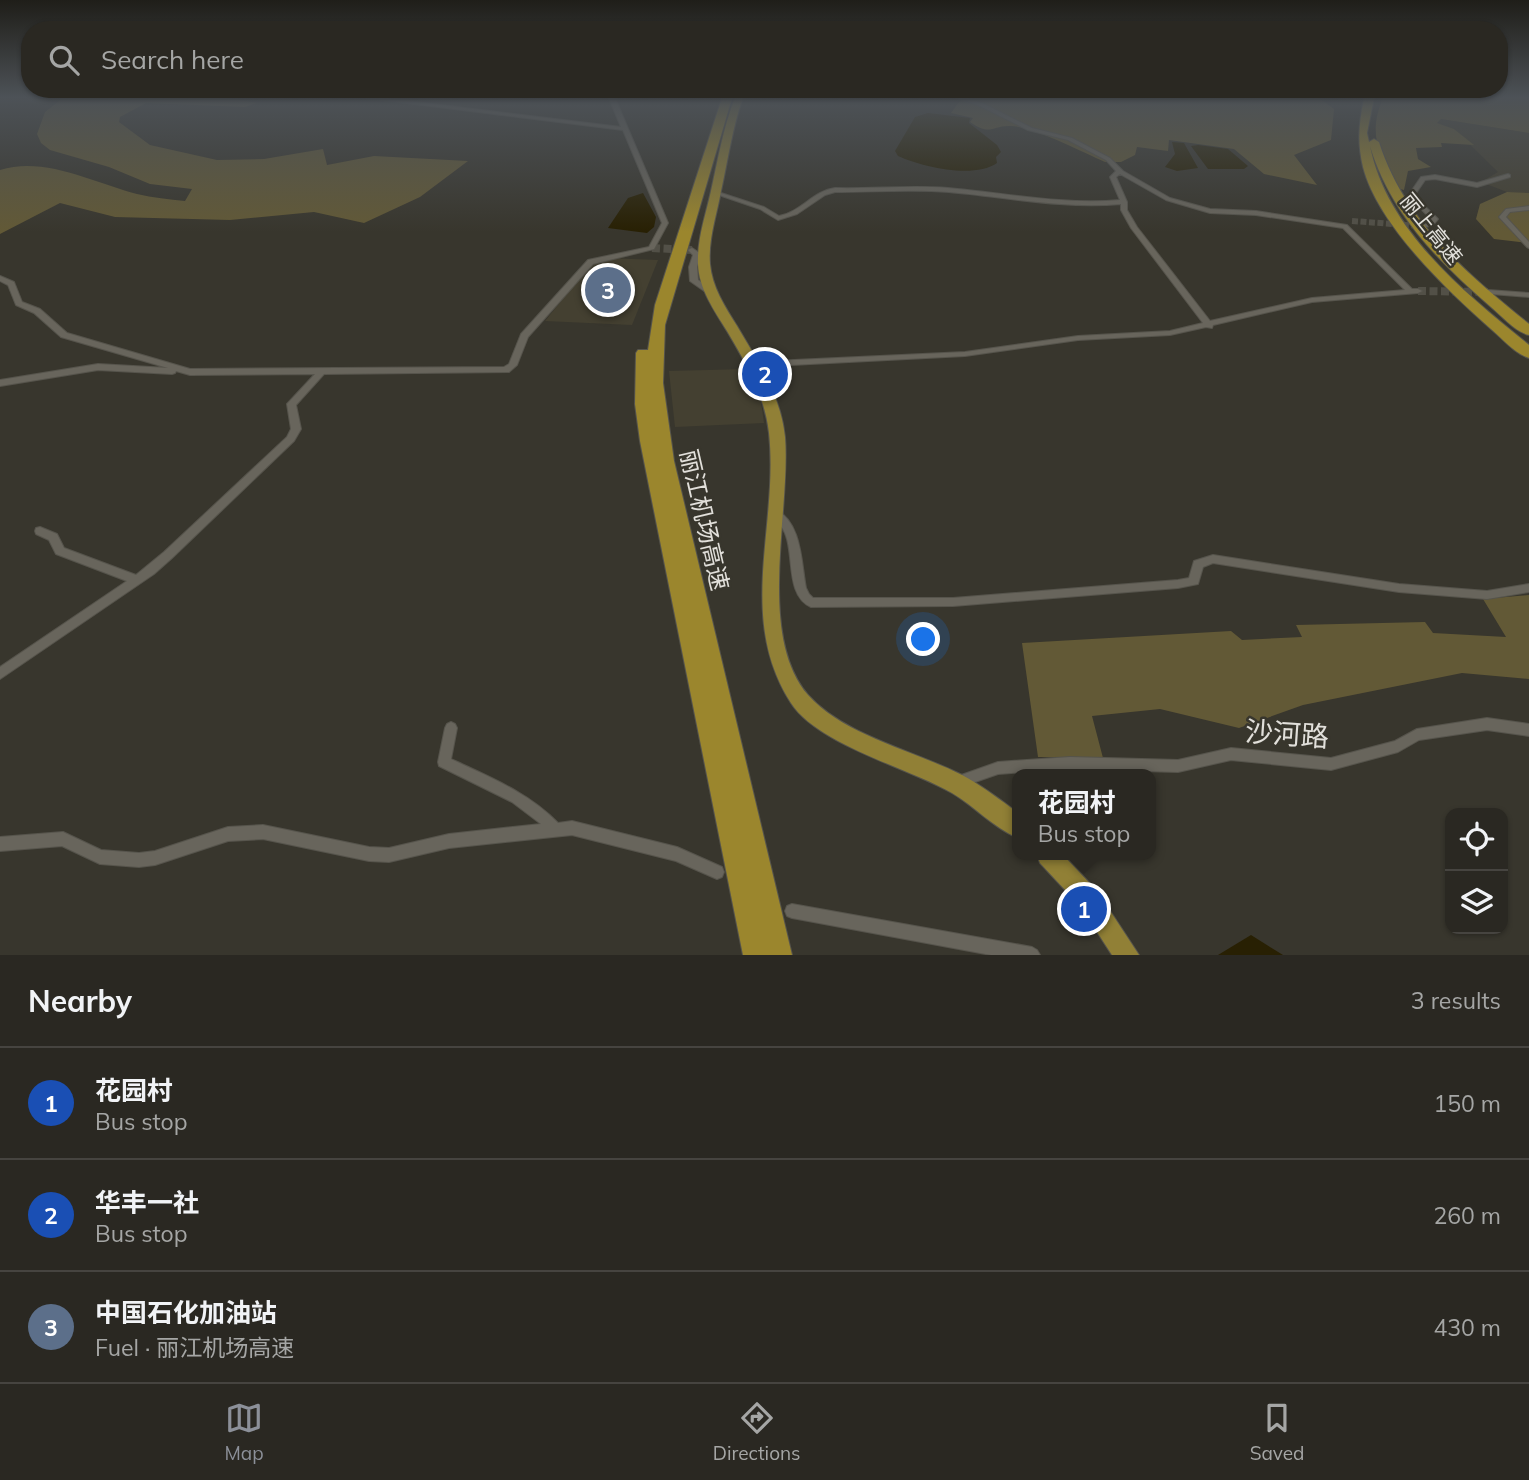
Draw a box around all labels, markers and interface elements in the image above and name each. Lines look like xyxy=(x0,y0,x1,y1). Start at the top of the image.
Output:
search box xyxy=(21,21,1508,98)
icon: search xyxy=(45,41,83,79)
text: Search here xyxy=(101,43,244,76)
street label: 丽上高速 xyxy=(1395,188,1468,269)
pin: 3 xyxy=(585,264,631,316)
pin: 2 xyxy=(742,348,788,400)
street label: 丽江机场高速 xyxy=(674,446,736,593)
your location xyxy=(906,622,940,656)
street label: 沙河路 xyxy=(1244,713,1330,754)
popup xyxy=(1012,769,1156,860)
text: 花园村 xyxy=(1038,786,1116,819)
map controls xyxy=(1445,808,1508,934)
button: locate xyxy=(1445,808,1508,871)
text: Bus stop xyxy=(1038,819,1130,848)
button: layers xyxy=(1445,871,1508,934)
pin: 1 xyxy=(1061,883,1107,935)
text: Nearby xyxy=(28,982,132,1020)
text: 3 results xyxy=(1411,986,1501,1015)
text: 花园村 xyxy=(95,1074,173,1107)
text: 1 xyxy=(44,1089,58,1118)
text: 150 m xyxy=(1433,1089,1501,1118)
text: Bus stop xyxy=(95,1107,187,1136)
text: 华丰一社 xyxy=(95,1186,199,1219)
text: 2 xyxy=(44,1201,58,1230)
text: 260 m xyxy=(1433,1201,1501,1230)
text: Bus stop xyxy=(95,1219,187,1248)
text: 中国石化加油站 xyxy=(95,1296,277,1329)
text: 3 xyxy=(44,1313,58,1342)
text: 430 m xyxy=(1433,1313,1501,1342)
text: Fuel · 丽江机场高速 xyxy=(95,1333,294,1362)
tab: Map xyxy=(225,1399,264,1465)
tab: Directions xyxy=(713,1399,801,1465)
tab: Saved xyxy=(1250,1399,1304,1465)

